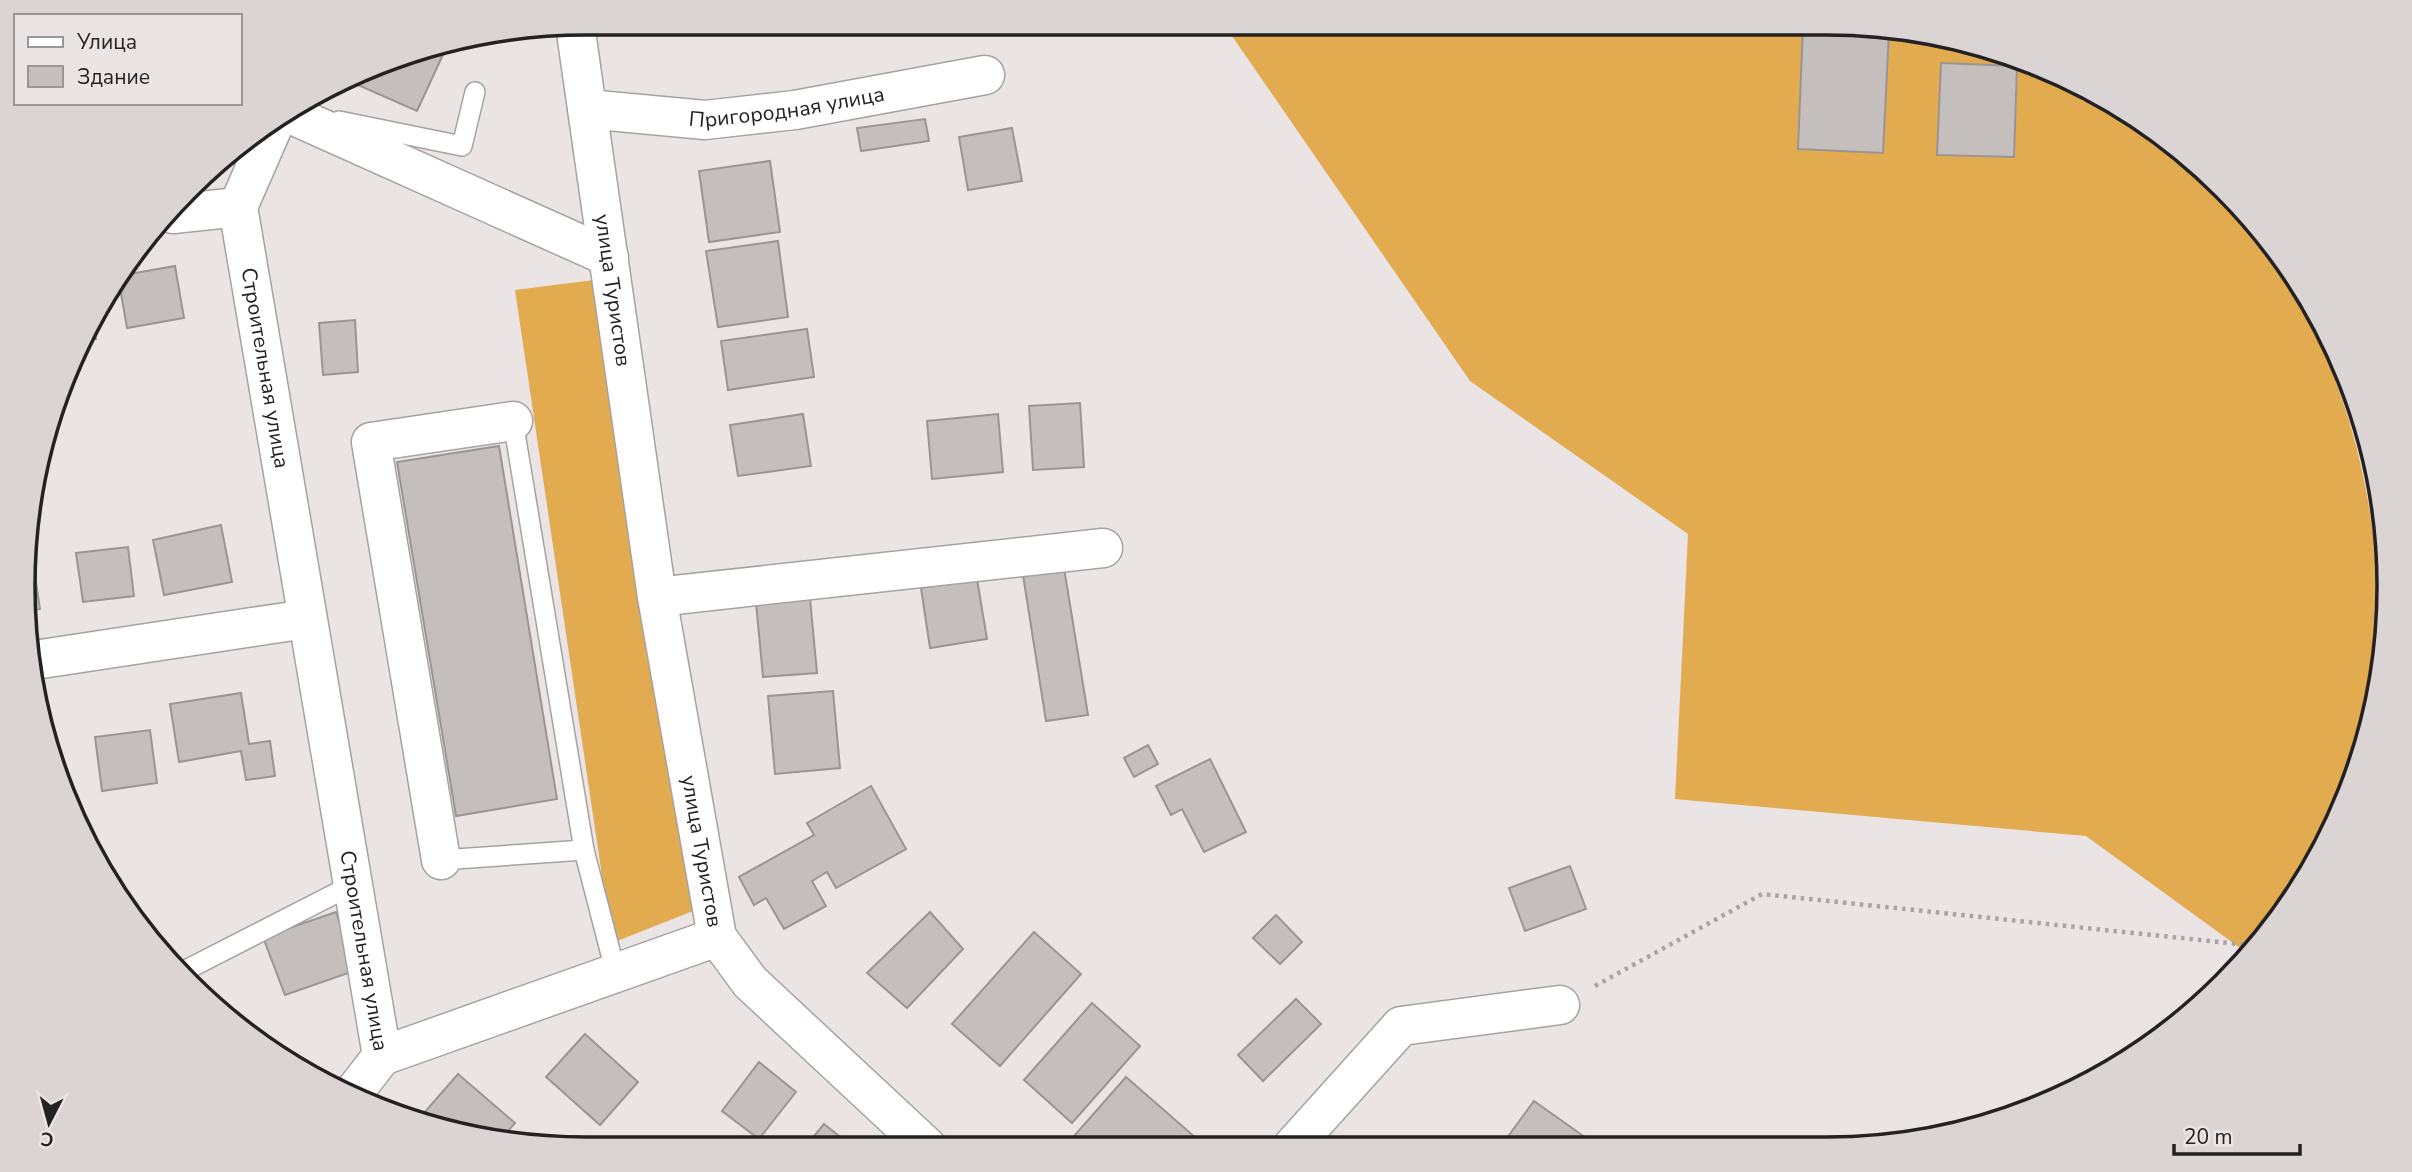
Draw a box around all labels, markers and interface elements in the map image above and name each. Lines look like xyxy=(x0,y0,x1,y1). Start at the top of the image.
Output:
legend xyxy=(14,14,242,105)
text: Улица xyxy=(76,28,137,56)
text: Здание xyxy=(77,63,150,91)
street label: Пригородная улица xyxy=(688,80,887,134)
street label: улица Туристов xyxy=(588,212,638,368)
street label: Строительная улица xyxy=(235,266,296,470)
street label: улица Туристов xyxy=(675,773,729,929)
street label: Строительная улица xyxy=(333,848,395,1053)
north arrow xyxy=(14,1088,84,1158)
scale bar xyxy=(2174,1112,2300,1156)
text: 20 m xyxy=(2184,1123,2233,1151)
text: С xyxy=(39,1125,55,1153)

